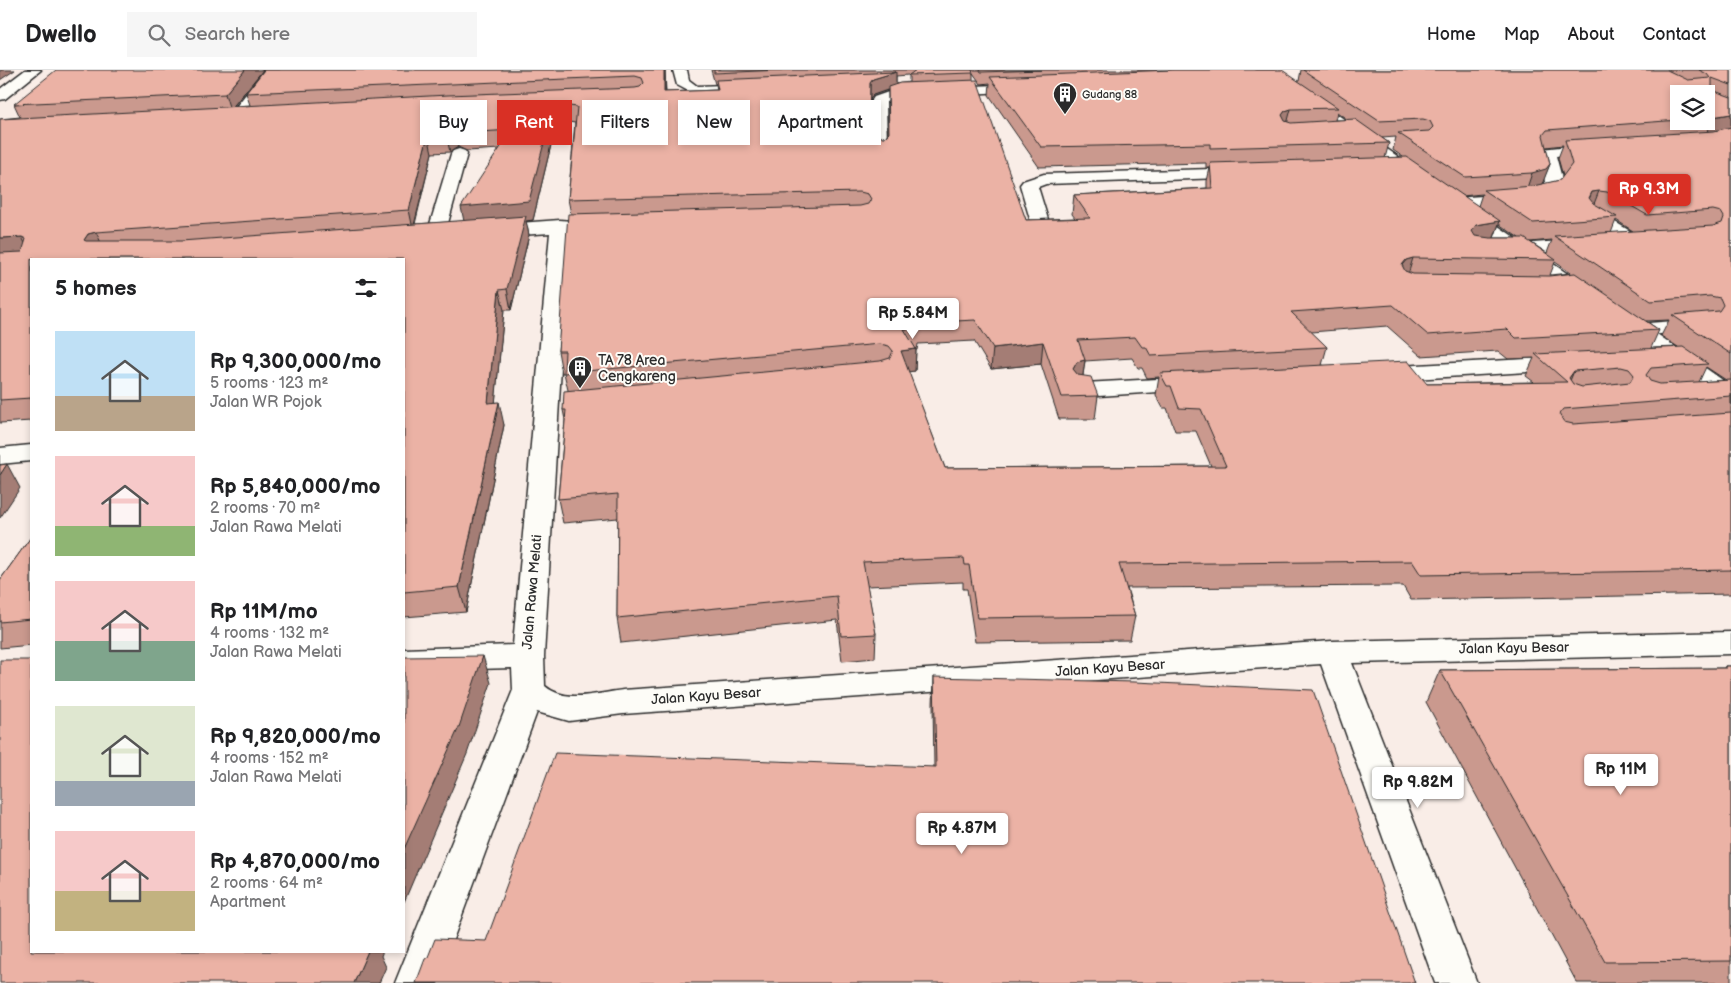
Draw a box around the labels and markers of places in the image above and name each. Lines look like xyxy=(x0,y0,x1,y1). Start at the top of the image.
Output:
building icon: Gudang 88 xyxy=(1052,81,1078,115)
place label: Gudang 88 xyxy=(1082,88,1137,101)
pin: Rp 9.3M xyxy=(1603,174,1695,216)
pin: Rp 5.84M xyxy=(861,298,965,340)
place label: TA 78 Area Cengkareng xyxy=(598,352,676,385)
building icon: TA 78 Area Cengkareng xyxy=(567,355,593,389)
pin: Rp 11M xyxy=(1580,754,1662,796)
pin: Rp 9.82M xyxy=(1366,766,1470,809)
pin: Rp 4.87M xyxy=(910,812,1014,855)

